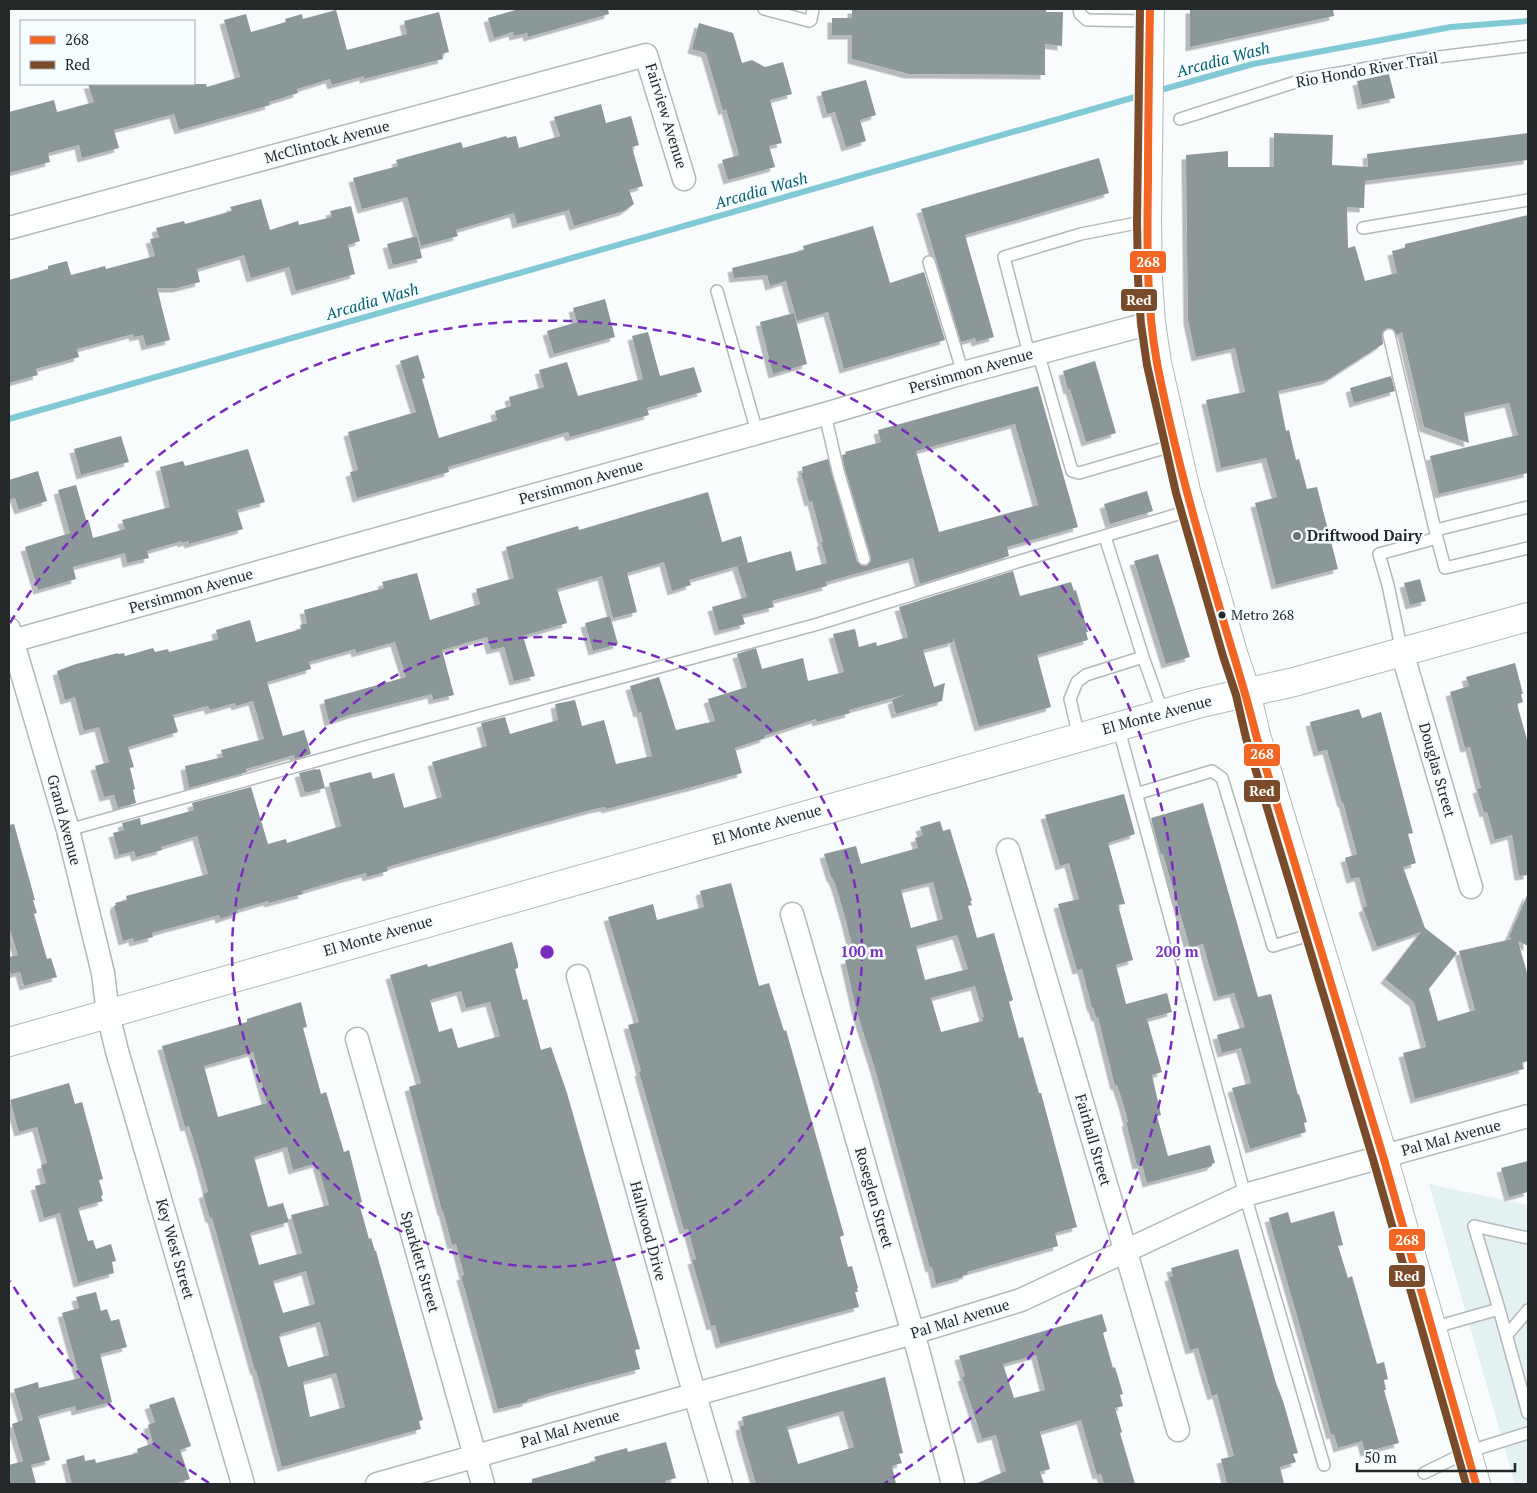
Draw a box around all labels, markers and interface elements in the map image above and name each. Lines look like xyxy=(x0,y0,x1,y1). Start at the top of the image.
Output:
legend xyxy=(20,20,195,85)
text: 268 xyxy=(65,29,89,49)
water label: Arcadia Wash xyxy=(1173,36,1272,82)
street label: Rio Hondo River Trail xyxy=(1294,47,1439,91)
text: Red xyxy=(65,54,90,74)
street label: Fairview Avenue xyxy=(641,61,692,171)
street label: McClintock Avenue xyxy=(262,115,391,167)
water label: Arcadia Wash xyxy=(711,166,810,214)
line badge: 268 xyxy=(1129,250,1167,274)
text: 268 xyxy=(1136,252,1160,271)
water label: Arcadia Wash xyxy=(322,277,421,325)
line badge: Red xyxy=(1120,288,1158,312)
text: Red xyxy=(1126,290,1152,309)
street label: Persimmon Avenue xyxy=(906,343,1035,397)
street label: Persimmon Avenue xyxy=(516,454,645,508)
place label: Driftwood Dairy xyxy=(1307,525,1423,545)
marker: Driftwood Dairy xyxy=(1291,530,1303,542)
street label: Persimmon Avenue xyxy=(126,563,255,617)
place label: Metro 268 xyxy=(1231,605,1294,624)
marker: Metro 268 xyxy=(1217,610,1227,620)
street label: El Monte Avenue xyxy=(1100,690,1214,738)
street label: Douglas Street xyxy=(1415,720,1461,820)
line badge: 268 xyxy=(1243,743,1281,767)
text: 268 xyxy=(1250,744,1274,763)
street label: Grand Avenue xyxy=(43,772,87,867)
line badge: Red xyxy=(1243,779,1281,803)
text: Red xyxy=(1249,781,1275,800)
street label: El Monte Avenue xyxy=(710,799,824,849)
street label: El Monte Avenue xyxy=(321,910,435,960)
text: 100 m xyxy=(840,941,884,961)
text: 200 m xyxy=(1155,941,1199,961)
centre of rings xyxy=(538,943,556,961)
street label: Fairhall Street xyxy=(1071,1091,1117,1189)
street label: Pal Mal Avenue xyxy=(1399,1114,1503,1160)
street label: Roseglen Street xyxy=(851,1145,899,1251)
street label: Hallwood Drive xyxy=(626,1179,672,1283)
street label: Key West Street xyxy=(152,1196,200,1302)
street label: Sparklett Street xyxy=(397,1209,445,1315)
line badge: 268 xyxy=(1388,1228,1426,1252)
text: 268 xyxy=(1395,1230,1419,1249)
line badge: Red xyxy=(1388,1264,1426,1288)
text: Red xyxy=(1394,1266,1420,1285)
street label: Pal Mal Avenue xyxy=(908,1294,1012,1343)
street label: Pal Mal Avenue xyxy=(518,1404,622,1452)
scale bar xyxy=(1357,1440,1514,1472)
text: 50 m xyxy=(1364,1447,1397,1467)

